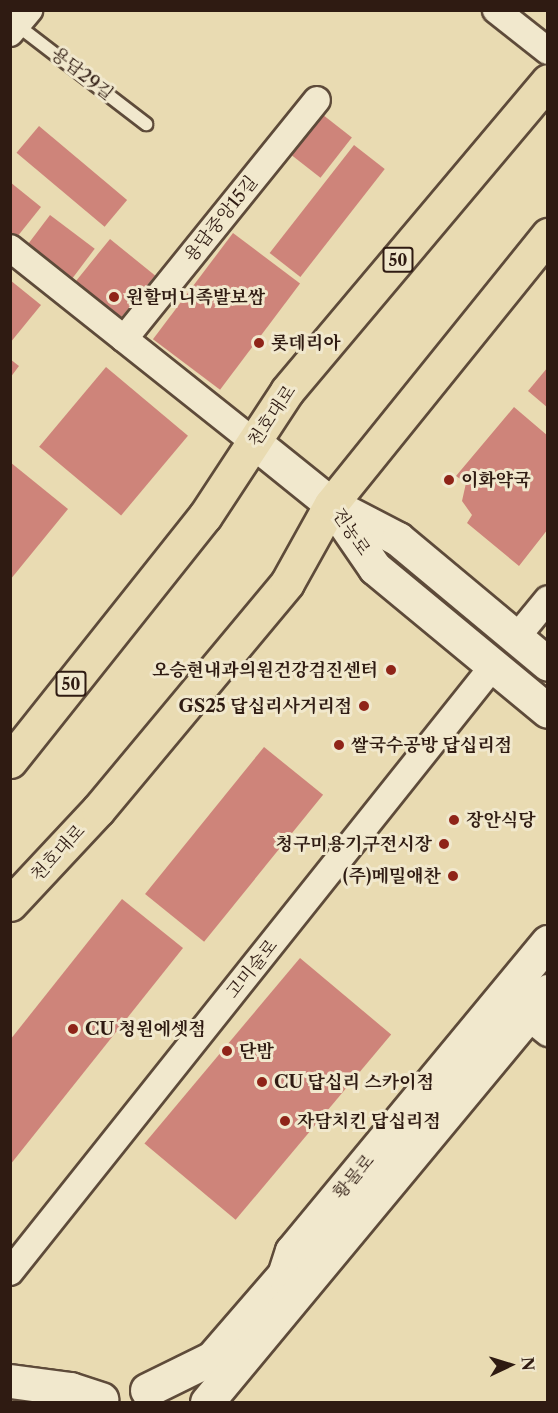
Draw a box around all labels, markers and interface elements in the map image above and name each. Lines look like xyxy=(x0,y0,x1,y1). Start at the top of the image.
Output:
street label: 용답29길 xyxy=(47,43,117,105)
street label: 용답중앙15길 xyxy=(180,172,262,266)
road number: 50 xyxy=(382,247,414,273)
place label: 원할머니족발보쌈 xyxy=(126,286,265,308)
marker: 원할머니족발보쌈 xyxy=(107,290,121,304)
place label: 롯데리아 xyxy=(271,332,341,354)
marker: 롯데리아 xyxy=(252,336,266,350)
street label: 천호대로 xyxy=(244,381,300,451)
place label: 이화약국 xyxy=(461,469,531,491)
marker: 이화약국 xyxy=(442,473,456,487)
street label: 전농로 xyxy=(327,504,375,560)
place label: 오승현내과의원건강검진센터 xyxy=(152,659,378,681)
marker: 오승현내과의원건강검진센터 xyxy=(382,661,400,679)
road number: 50 xyxy=(54,671,88,697)
place label: GS25 답십리사거리점 xyxy=(178,695,352,717)
marker: GS25 답십리사거리점 xyxy=(357,699,371,713)
place label: 쌀국수공방 답십리점 xyxy=(351,734,512,756)
marker: 쌀국수공방 답십리점 xyxy=(332,738,346,752)
place label: 장안식당 xyxy=(466,809,536,831)
marker: 장안식당 xyxy=(447,813,461,827)
street label: 천호대로 xyxy=(26,820,90,886)
place label: 청구미용기구전시장 xyxy=(276,833,432,855)
marker: 청구미용기구전시장 xyxy=(437,837,451,851)
place label: (주)메밀애찬 xyxy=(343,865,441,887)
marker: (주)메밀애찬 xyxy=(446,869,460,883)
street label: 고미술로 xyxy=(222,935,282,1003)
place label: CU 청원에셋점 xyxy=(85,1018,206,1040)
marker: CU 청원에셋점 xyxy=(66,1022,80,1036)
place label: 단밤 xyxy=(239,1040,274,1062)
marker: 단밤 xyxy=(220,1044,234,1058)
place label: CU 답십리 스카이점 xyxy=(274,1071,434,1093)
marker: CU 답십리 스카이점 xyxy=(255,1075,269,1089)
place label: 자담치킨 답십리점 xyxy=(297,1110,441,1132)
marker: 자담치킨 답십리점 xyxy=(278,1114,292,1128)
street label: 황물로 xyxy=(329,1150,379,1204)
north arrow xyxy=(480,1335,540,1395)
text: N xyxy=(517,1356,538,1371)

